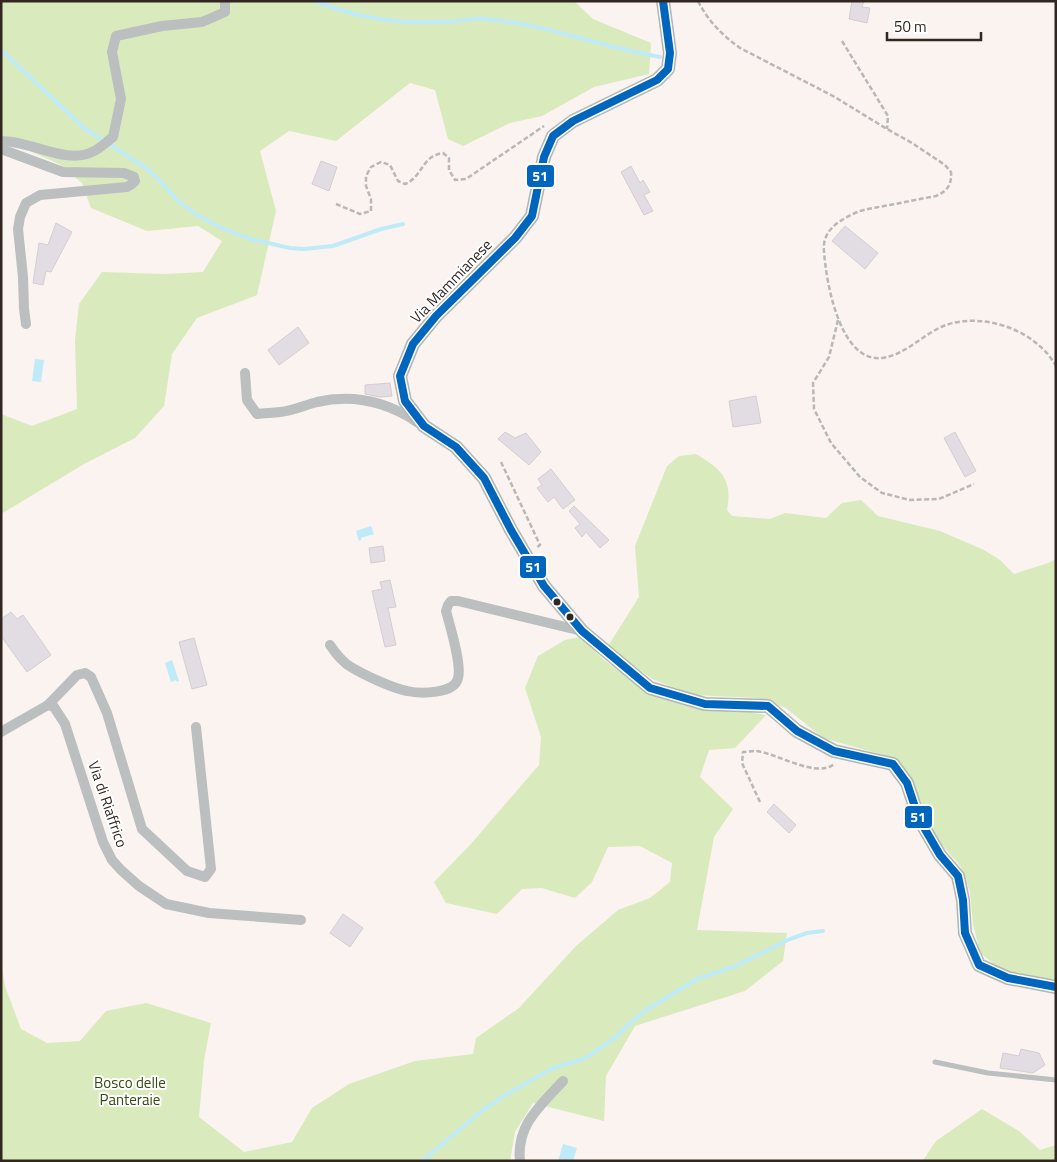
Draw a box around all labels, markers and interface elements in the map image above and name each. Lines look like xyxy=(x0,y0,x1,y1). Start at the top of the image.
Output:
scale bar xyxy=(887,10,981,42)
text: 50 m xyxy=(894,15,927,38)
line badge: 51 xyxy=(526,164,555,188)
text: 51 xyxy=(532,165,548,186)
street label: Via Mammianese xyxy=(405,234,497,328)
line badge: 51 xyxy=(519,555,547,579)
text: 51 xyxy=(525,556,541,577)
unlabelled marker xyxy=(552,597,562,607)
unlabelled marker xyxy=(565,612,575,622)
street label: Via di Riaffrico xyxy=(82,758,134,850)
line badge: 51 xyxy=(904,805,933,829)
text: 51 xyxy=(910,806,926,827)
park label: Bosco delle Panteraie xyxy=(94,1071,166,1111)

